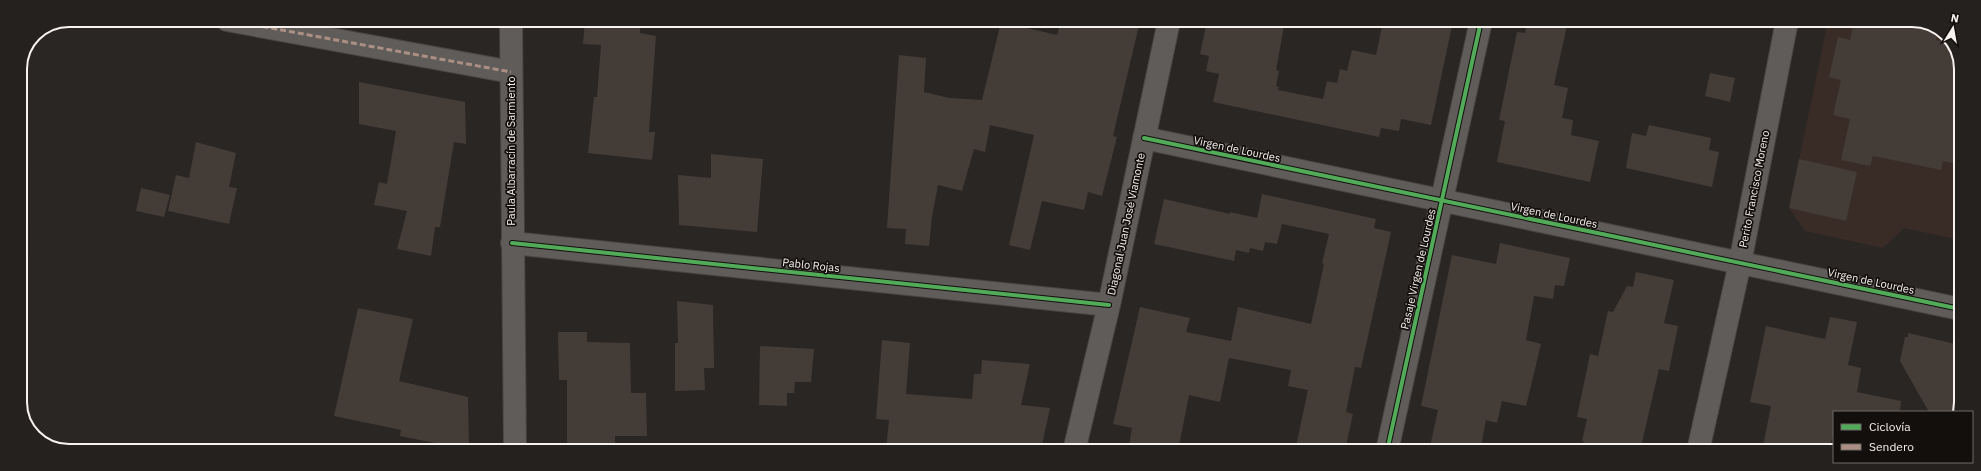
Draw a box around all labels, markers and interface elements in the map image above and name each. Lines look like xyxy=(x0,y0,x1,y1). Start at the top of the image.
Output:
north arrow xyxy=(1933,8,1973,48)
text: N xyxy=(1950,11,1960,26)
street label: Paula Albarracín de Sarmiento xyxy=(504,76,518,226)
street label: Perito Francisco Moreno xyxy=(1736,129,1772,249)
street label: Virgen de Lourdes xyxy=(1192,133,1282,165)
street label: Diagonal Juan José Viamonte xyxy=(1104,152,1148,296)
street label: Virgen de Lourdes xyxy=(1509,199,1599,231)
street label: Pasaje Virgen de Lourdes xyxy=(1397,207,1439,331)
street label: Pablo Rojas xyxy=(782,255,840,275)
street label: Virgen de Lourdes xyxy=(1826,265,1916,297)
legend xyxy=(1833,411,1973,463)
text: Ciclovía xyxy=(1869,419,1911,434)
text: Sendero xyxy=(1869,439,1914,454)

